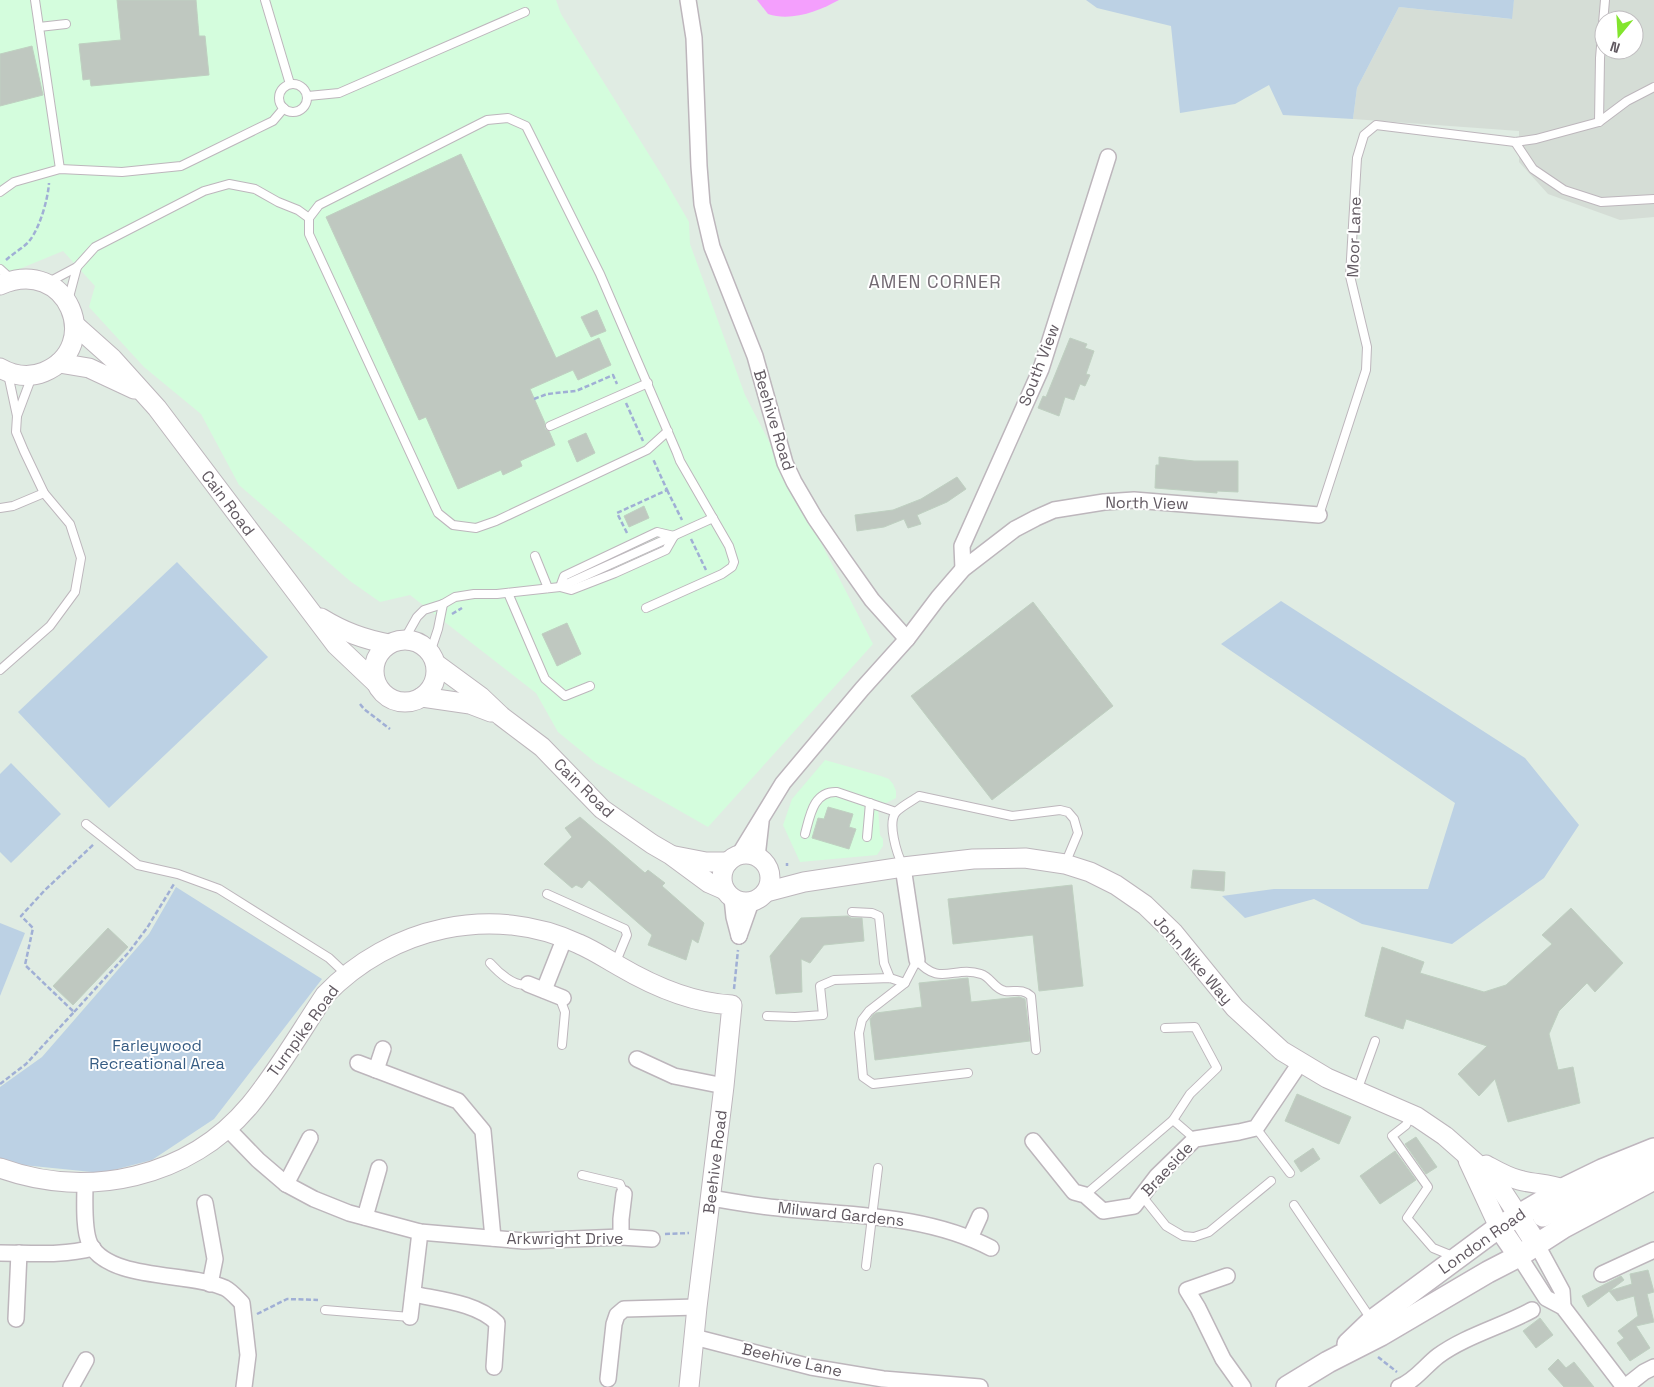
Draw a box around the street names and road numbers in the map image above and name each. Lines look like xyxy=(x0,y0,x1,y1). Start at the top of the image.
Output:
street label: Moor Lane xyxy=(1342,196,1366,278)
street label: South View xyxy=(1014,321,1064,409)
street label: Beehive Road xyxy=(749,367,799,473)
street label: Cain Road xyxy=(197,466,259,540)
street label: North View xyxy=(1105,492,1189,514)
street label: Cain Road xyxy=(549,754,619,822)
street label: John Nike Way xyxy=(1148,911,1238,1009)
street label: Turnpike Road xyxy=(262,981,344,1081)
street label: Beehive Road xyxy=(698,1109,732,1215)
street label: Braeside xyxy=(1137,1137,1197,1201)
street label: Milward Gardens xyxy=(777,1197,905,1231)
street label: London Road xyxy=(1434,1203,1530,1279)
street label: Arkwright Drive xyxy=(506,1228,624,1249)
street label: Beehive Lane xyxy=(740,1338,844,1382)

